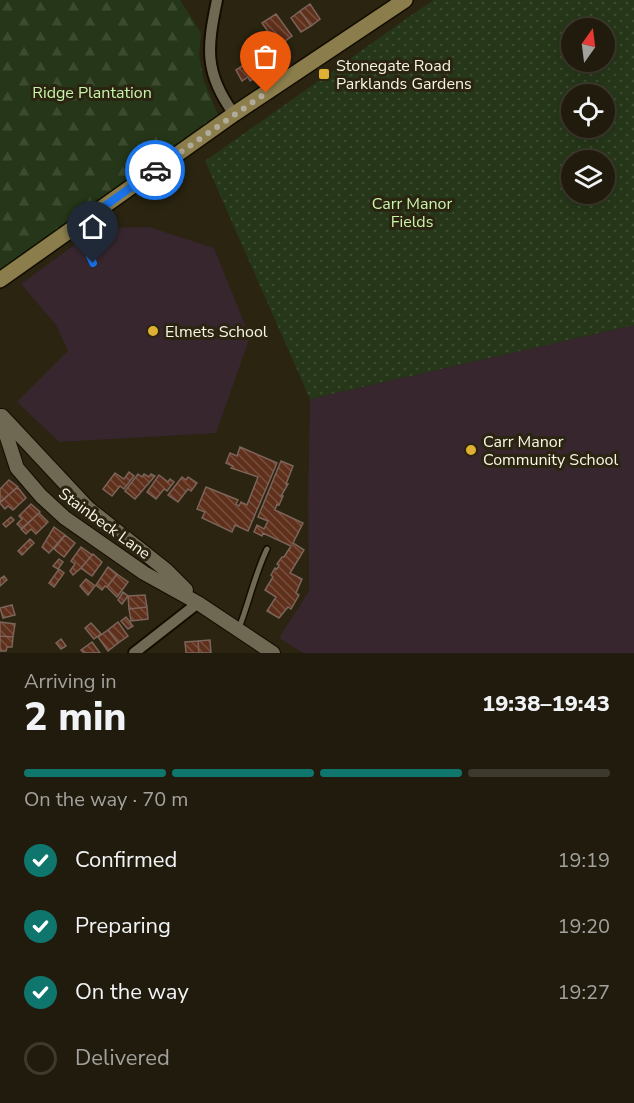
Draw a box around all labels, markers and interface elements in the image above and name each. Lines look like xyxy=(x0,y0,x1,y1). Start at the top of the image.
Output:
north arrow xyxy=(561,18,615,72)
map controls xyxy=(561,18,615,204)
pin xyxy=(240,31,291,93)
icon: bag xyxy=(249,40,282,73)
place label: Stonegate Road Parklands Gardens xyxy=(336,55,472,95)
marker: Stonegate Road Parklands Gardens xyxy=(317,67,331,81)
park label: Ridge Plantation xyxy=(32,82,152,104)
button: locate xyxy=(561,84,615,138)
courier xyxy=(125,140,185,200)
button: layers xyxy=(561,150,615,204)
icon: car xyxy=(139,154,172,187)
park label: Carr Manor Fields xyxy=(372,193,452,233)
pin xyxy=(67,201,118,263)
icon: home xyxy=(76,210,109,243)
place label: Elmets School xyxy=(165,321,268,343)
marker: Elmets School xyxy=(146,324,160,338)
place label: Carr Manor Community School xyxy=(483,431,618,471)
marker: Carr Manor Community School xyxy=(464,443,478,457)
street label: Stainbeck Lane xyxy=(54,483,155,565)
text: Arriving in xyxy=(24,668,117,695)
text: 19:38–19:43 xyxy=(482,689,610,719)
text: 2 min xyxy=(24,691,127,744)
text: On the way · 70 m xyxy=(24,786,188,813)
icon: check xyxy=(24,844,57,877)
text: Confirmed xyxy=(75,845,177,875)
text: 19:19 xyxy=(557,847,610,874)
icon: check xyxy=(24,910,57,943)
text: Preparing xyxy=(75,911,171,941)
text: 19:20 xyxy=(557,913,610,940)
icon: check xyxy=(24,976,57,1009)
text: On the way xyxy=(75,977,189,1007)
text: 19:27 xyxy=(557,979,610,1006)
text: Delivered xyxy=(75,1043,170,1073)

